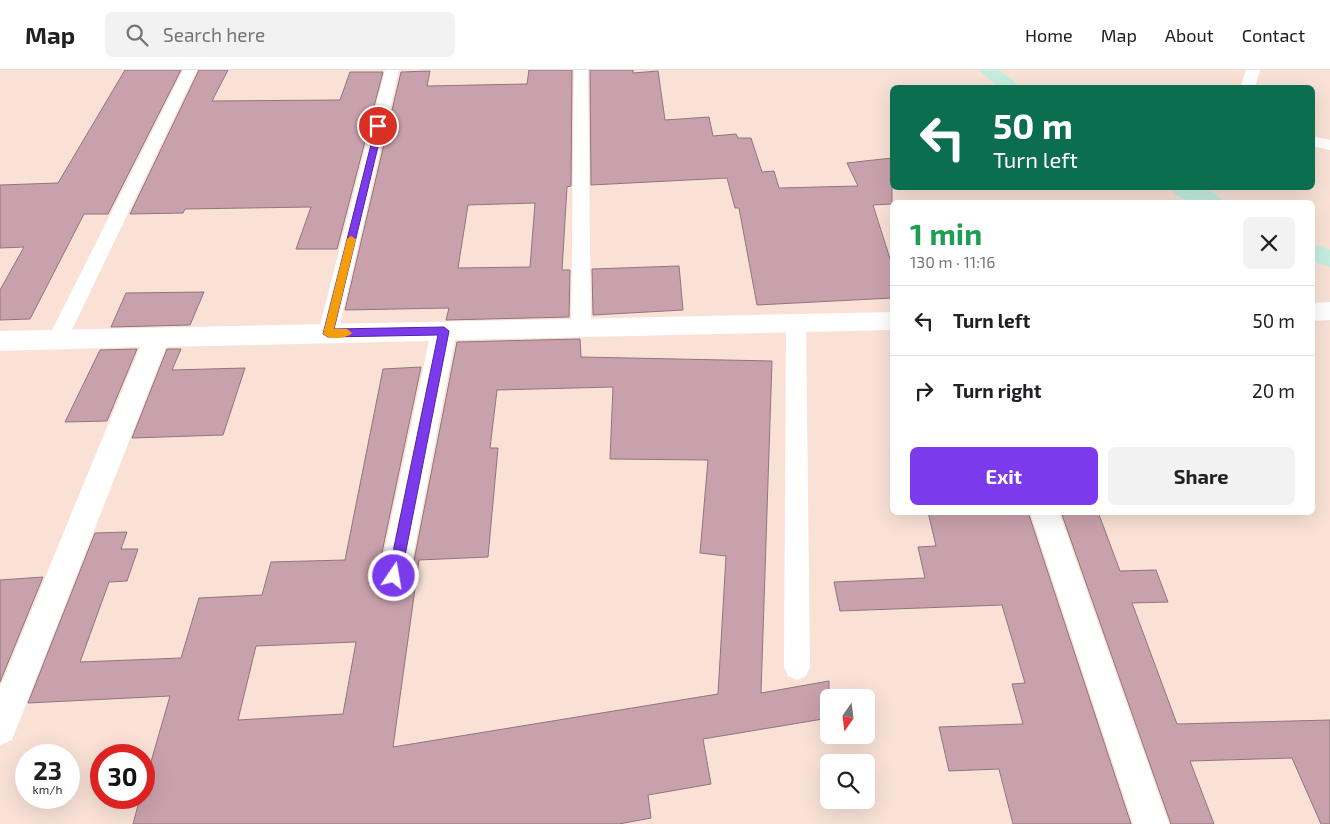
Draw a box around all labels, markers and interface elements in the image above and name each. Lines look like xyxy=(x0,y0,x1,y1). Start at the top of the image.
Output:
search box xyxy=(105,12,455,57)
text: Map xyxy=(25,20,75,49)
icon: search xyxy=(123,21,151,49)
text: Search here xyxy=(163,23,265,46)
text: Home xyxy=(1025,24,1073,46)
text: Map xyxy=(1101,24,1137,46)
text: About xyxy=(1165,24,1214,46)
text: Contact xyxy=(1242,24,1305,46)
text: 50 m xyxy=(993,104,1073,146)
pin xyxy=(357,105,399,147)
icon: left xyxy=(910,105,975,170)
icon: arrive xyxy=(364,112,392,140)
text: Turn left xyxy=(993,146,1078,172)
text: 1 min xyxy=(910,215,982,251)
button: close xyxy=(1243,217,1295,269)
text: 130 m · 11:16 xyxy=(910,252,995,271)
icon: left xyxy=(910,307,938,335)
text: Turn left xyxy=(953,309,1030,332)
text: 50 m xyxy=(1252,309,1295,332)
icon: right xyxy=(910,377,938,405)
text: Turn right xyxy=(953,379,1041,402)
text: 20 m xyxy=(1252,379,1295,402)
button: Exit xyxy=(910,447,1098,505)
button: Share xyxy=(1108,447,1295,505)
position arrow xyxy=(367,549,419,601)
north arrow xyxy=(820,689,875,744)
map controls xyxy=(820,689,875,809)
speed limit sign: 30 xyxy=(90,744,155,809)
button: search xyxy=(820,754,875,809)
text: 23 xyxy=(33,755,62,785)
text: km/h xyxy=(33,782,62,796)

